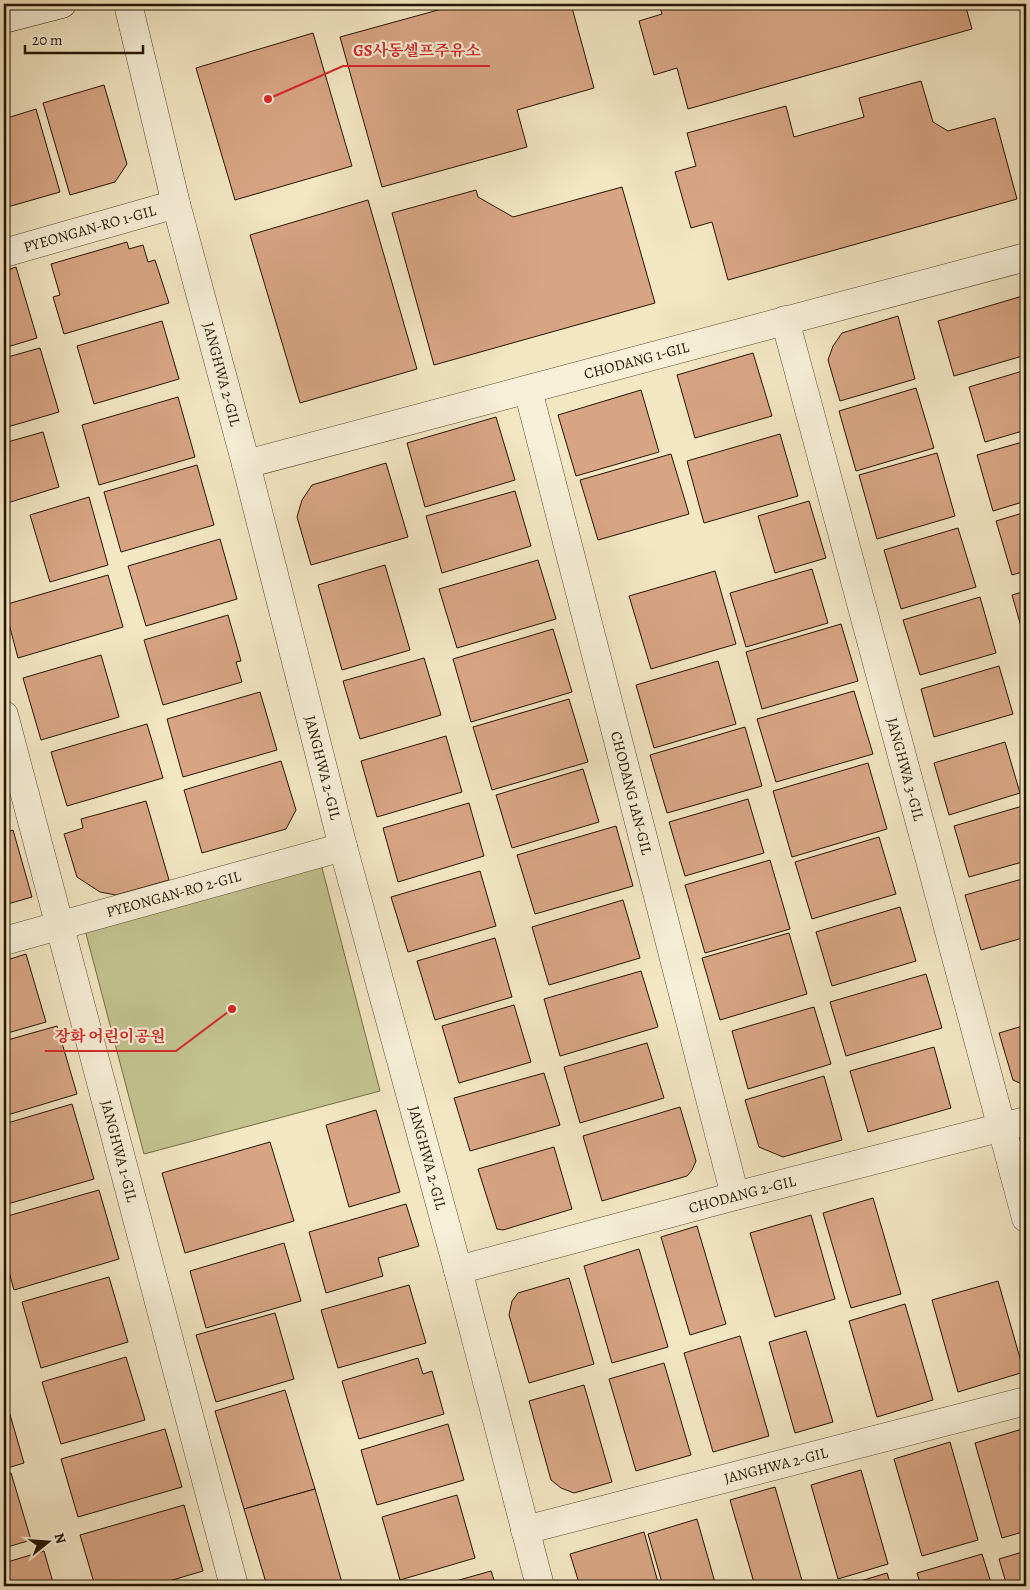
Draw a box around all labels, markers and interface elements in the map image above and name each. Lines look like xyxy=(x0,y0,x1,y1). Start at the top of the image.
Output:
scale bar xyxy=(25,22,142,54)
text: 20 m xyxy=(32,30,63,50)
callout: GS사동셀프주유소 xyxy=(343,35,490,66)
text: GS사동셀프주유소 xyxy=(353,40,481,62)
street label: PYEONGAN-RO 1-GIL xyxy=(21,200,158,257)
street label: JANGHWA 2-GIL xyxy=(198,320,245,429)
street label: CHODANG 1-GIL xyxy=(582,337,692,384)
street label: JANGHWA 2-GIL xyxy=(300,713,346,822)
street label: JANGHWA 3-GIL xyxy=(882,715,929,823)
street label: CHODANG 1AN-GIL xyxy=(606,729,657,857)
street label: PYEONGAN-RO 2-GIL xyxy=(104,866,244,922)
callout: 장화 어린이공원 xyxy=(45,1020,176,1051)
text: 장화 어린이공원 xyxy=(55,1026,165,1048)
street label: JANGHWA 1-GIL xyxy=(96,1098,142,1205)
street label: JANGHWA 2-GIL xyxy=(404,1104,451,1212)
street label: CHODANG 2-GIL xyxy=(686,1171,798,1218)
street label: JANGHWA 2-GIL xyxy=(722,1442,830,1488)
north arrow xyxy=(22,1518,72,1568)
text: N xyxy=(49,1531,71,1546)

